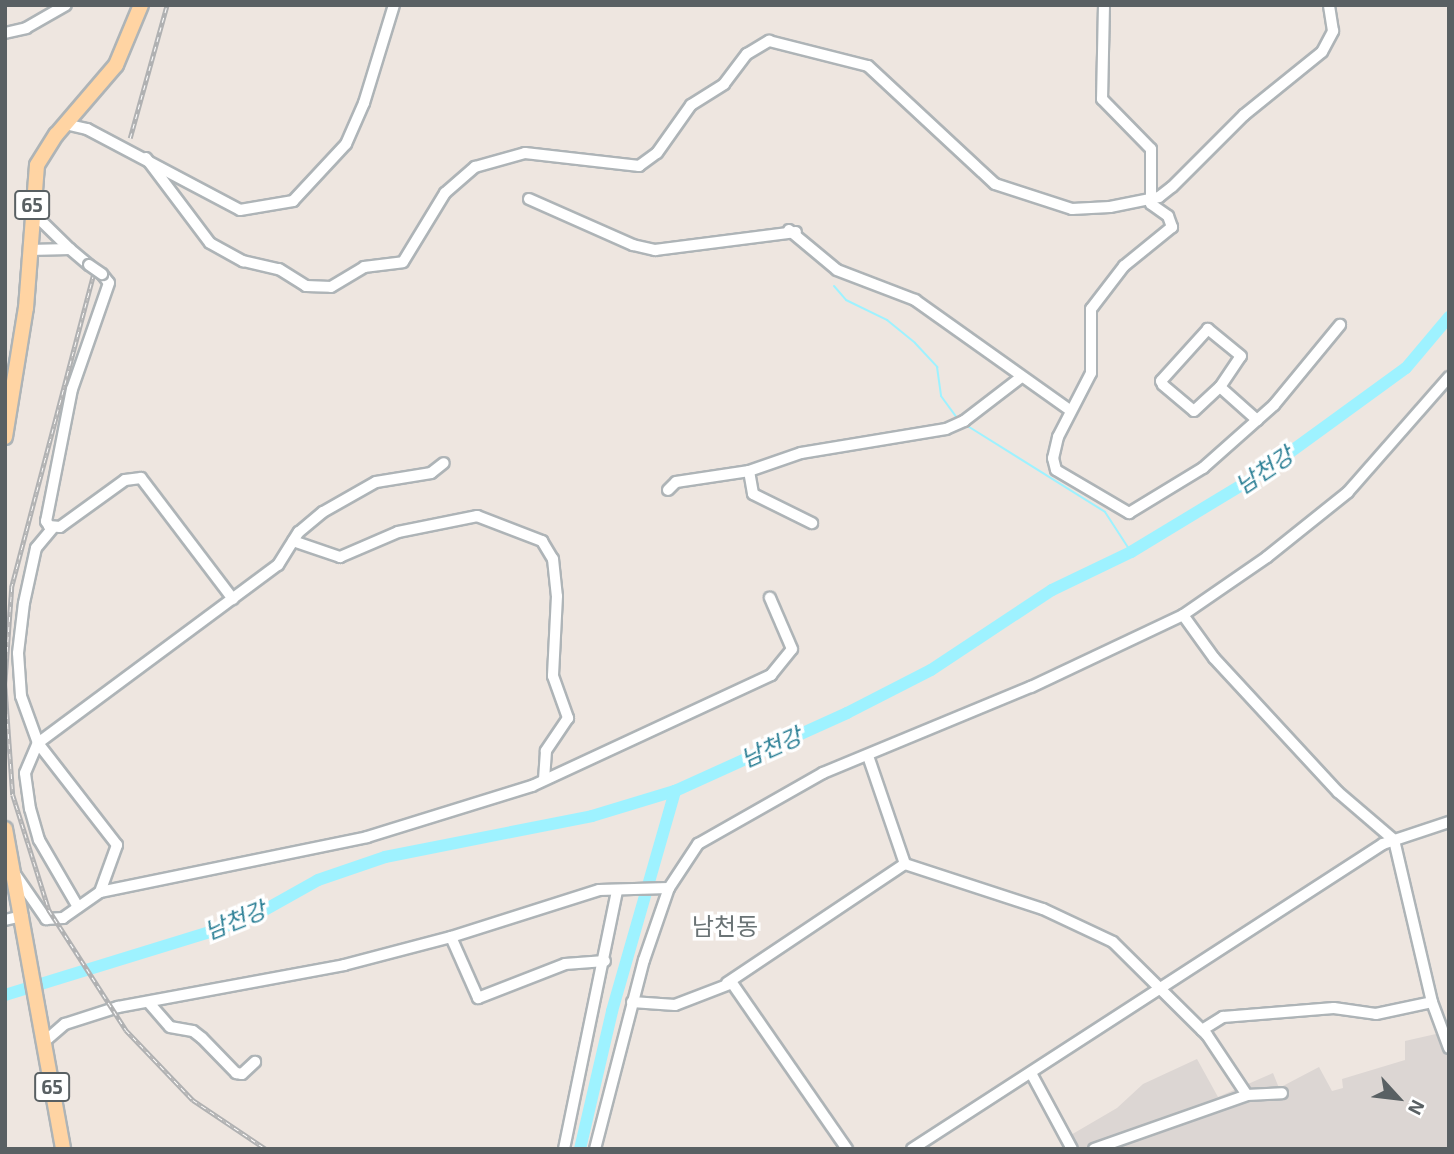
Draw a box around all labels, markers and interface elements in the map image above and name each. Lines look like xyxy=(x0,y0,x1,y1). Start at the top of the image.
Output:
road number: 65 xyxy=(13,190,51,220)
water label: 남천강 xyxy=(1230,441,1298,499)
water label: 남천강 xyxy=(736,721,806,773)
water label: 남천강 xyxy=(200,895,270,945)
district label: 남천동 xyxy=(692,912,758,940)
north arrow xyxy=(1363,1063,1433,1133)
road number: 65 xyxy=(33,1072,71,1102)
text: N xyxy=(1404,1096,1431,1119)

